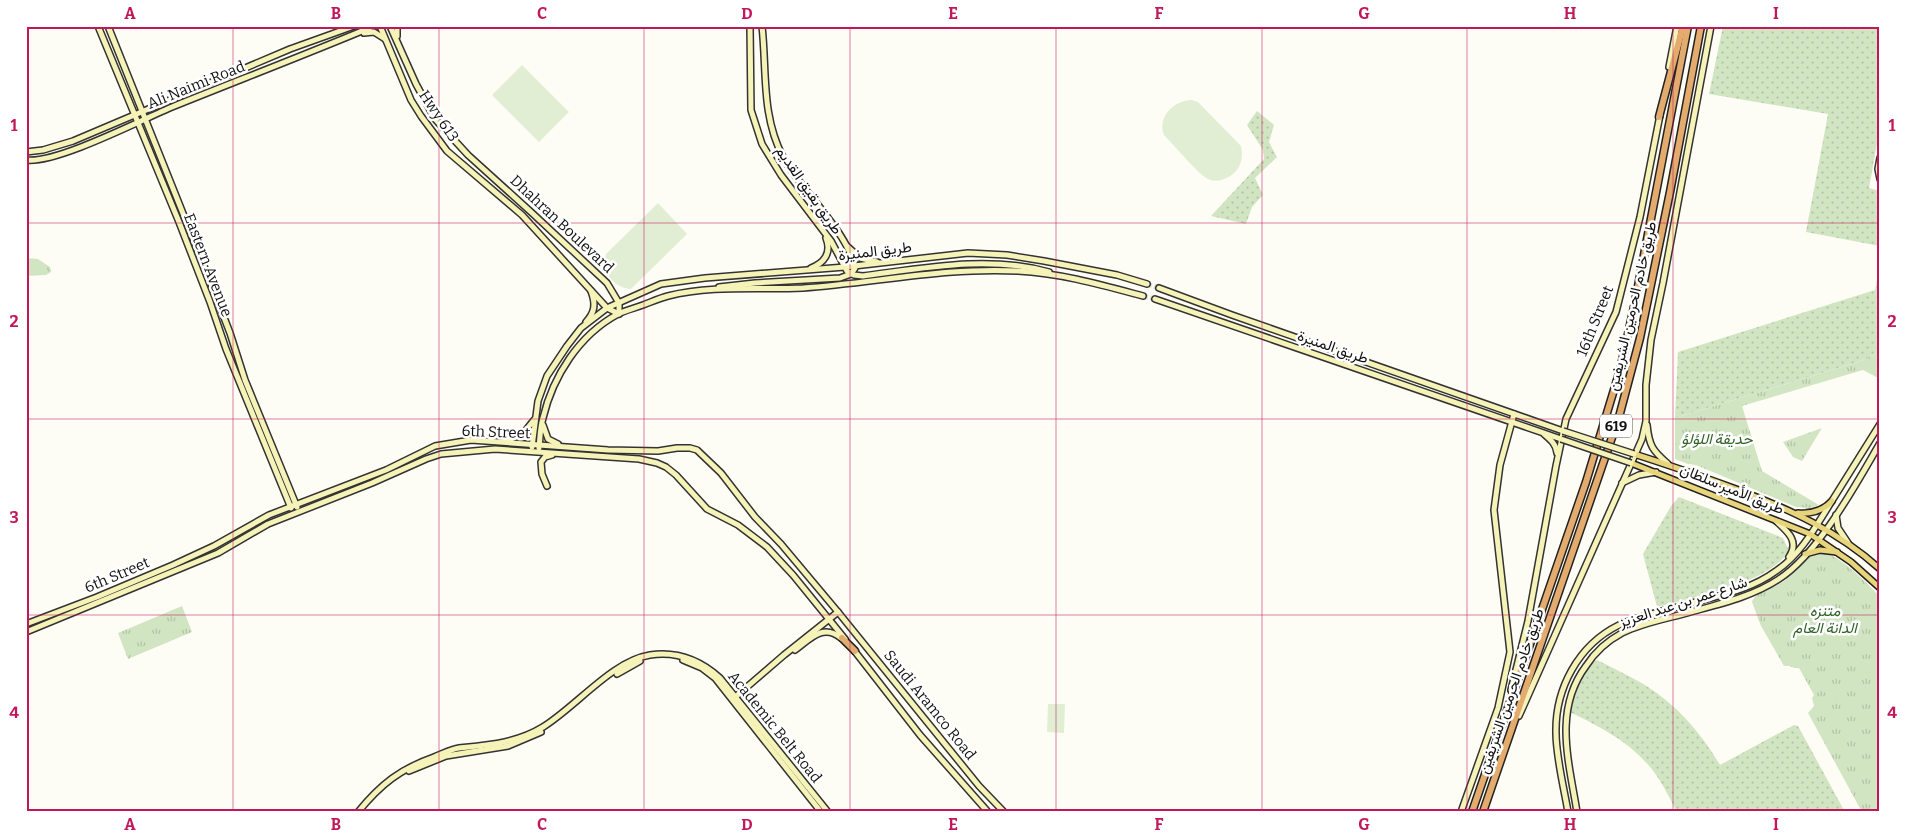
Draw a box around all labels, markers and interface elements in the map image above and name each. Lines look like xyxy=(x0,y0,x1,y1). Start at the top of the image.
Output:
text: A xyxy=(124,4,136,23)
text: B xyxy=(331,4,341,23)
text: C xyxy=(537,4,547,23)
text: D xyxy=(741,4,753,23)
text: E xyxy=(948,4,958,23)
text: F xyxy=(1155,4,1164,23)
text: G xyxy=(1358,4,1370,23)
text: H xyxy=(1564,4,1577,23)
text: I xyxy=(1773,4,1779,23)
street label: Ali Naimi Road xyxy=(145,57,247,113)
street label: Hwy 613 xyxy=(415,87,463,145)
text: 1 xyxy=(11,116,18,135)
text: 1 xyxy=(1889,116,1896,135)
street label: طريق بقيق القديم xyxy=(771,142,846,239)
street label: Dhahran Boulevard xyxy=(506,171,618,277)
street label: Eastern Avenue xyxy=(180,211,236,319)
street label: طريق خادم الحرمين الشريفين xyxy=(1604,219,1661,393)
street label: طريق المنيرة xyxy=(837,238,913,265)
street label: 16th Street xyxy=(1573,282,1618,359)
text: 2 xyxy=(9,312,19,331)
text: 2 xyxy=(1887,312,1897,331)
street label: طريق المنيرة xyxy=(1295,326,1371,369)
road number: 619 xyxy=(1600,414,1632,438)
street label: 6th Street xyxy=(461,422,531,442)
park label: حديقة اللؤلؤ xyxy=(1681,430,1753,448)
street label: طريق الأمير سلطان xyxy=(1677,460,1787,519)
text: 3 xyxy=(9,508,19,527)
text: 3 xyxy=(1887,508,1897,527)
street label: 6th Street xyxy=(82,553,153,597)
street label: شارع عمر بن عبد العزيز xyxy=(1616,573,1750,633)
park label: متنزه الدانة العام xyxy=(1792,602,1858,638)
street label: طريق خادم الحرمين الشريفين xyxy=(1474,606,1549,776)
street label: Saudi Aramco Road xyxy=(880,647,980,764)
street label: Academic Belt Road xyxy=(724,668,826,786)
text: 4 xyxy=(9,703,19,722)
text: 4 xyxy=(1887,703,1897,722)
text: A xyxy=(124,815,136,834)
text: B xyxy=(331,815,341,834)
text: C xyxy=(537,815,547,834)
text: D xyxy=(741,815,753,834)
text: E xyxy=(948,815,958,834)
text: F xyxy=(1155,815,1164,834)
text: G xyxy=(1358,815,1370,834)
text: H xyxy=(1564,815,1577,834)
text: I xyxy=(1773,815,1779,834)

